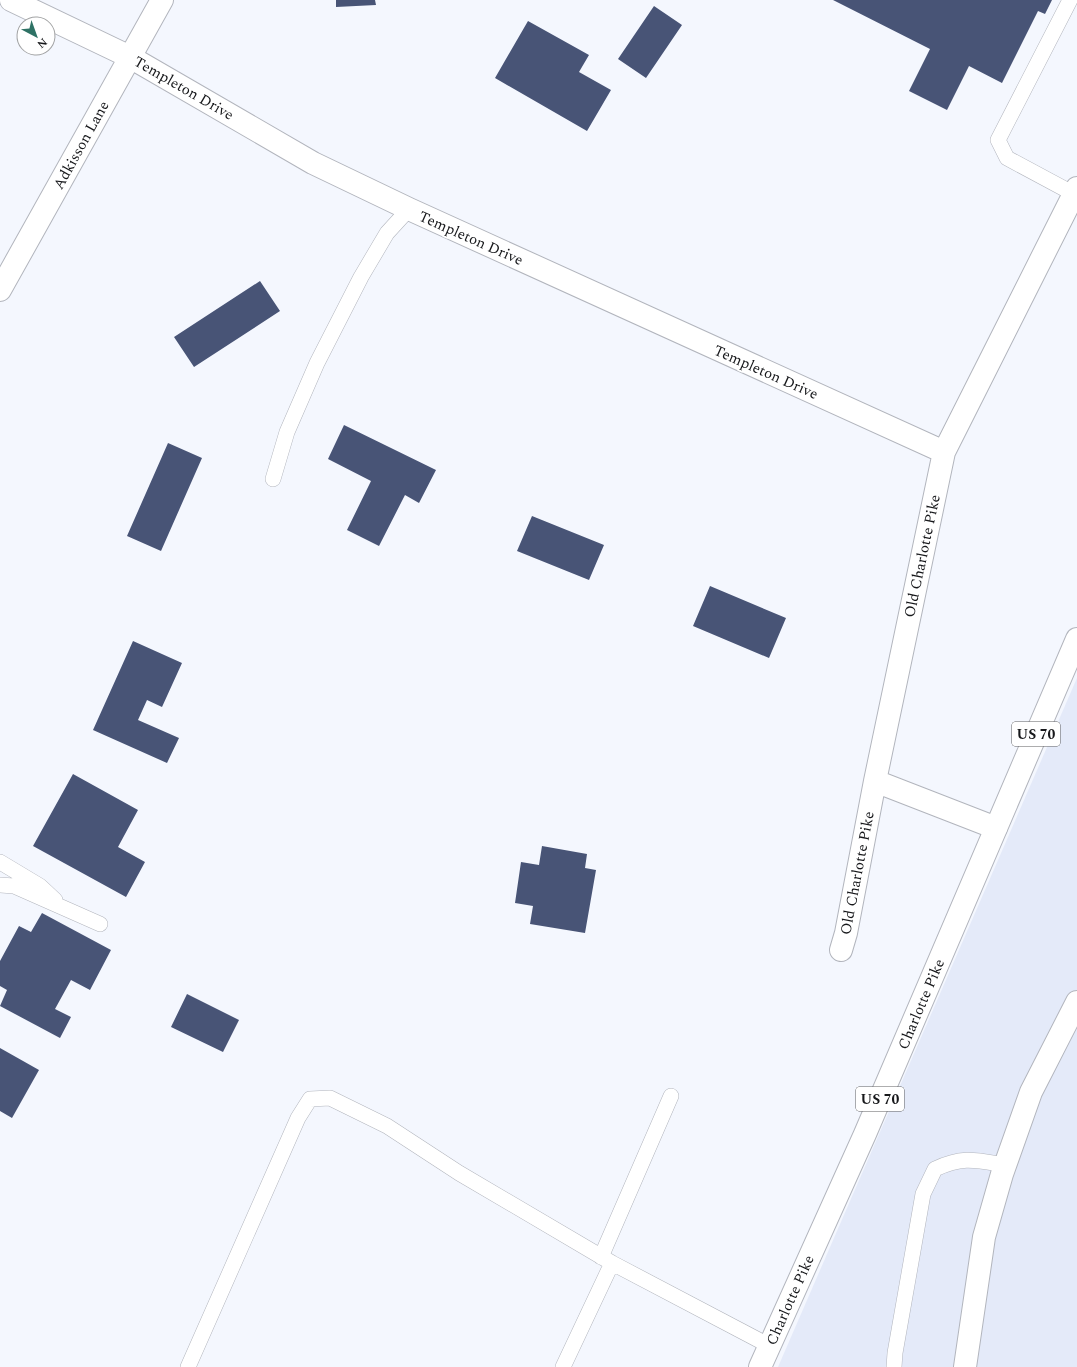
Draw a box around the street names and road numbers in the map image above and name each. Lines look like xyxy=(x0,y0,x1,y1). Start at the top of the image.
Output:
street label: Templeton Drive xyxy=(129,50,238,126)
street label: Adkisson Lane xyxy=(48,97,115,194)
street label: Templeton Drive xyxy=(415,205,527,272)
street label: Templeton Drive xyxy=(710,339,822,406)
street label: Old Charlotte Pike xyxy=(898,492,947,620)
road number: US 70 xyxy=(1012,722,1060,746)
street label: Old Charlotte Pike xyxy=(834,809,881,937)
street label: Charlotte Pike xyxy=(892,955,951,1053)
road number: US 70 xyxy=(856,1087,904,1111)
street label: Charlotte Pike xyxy=(760,1251,821,1349)

